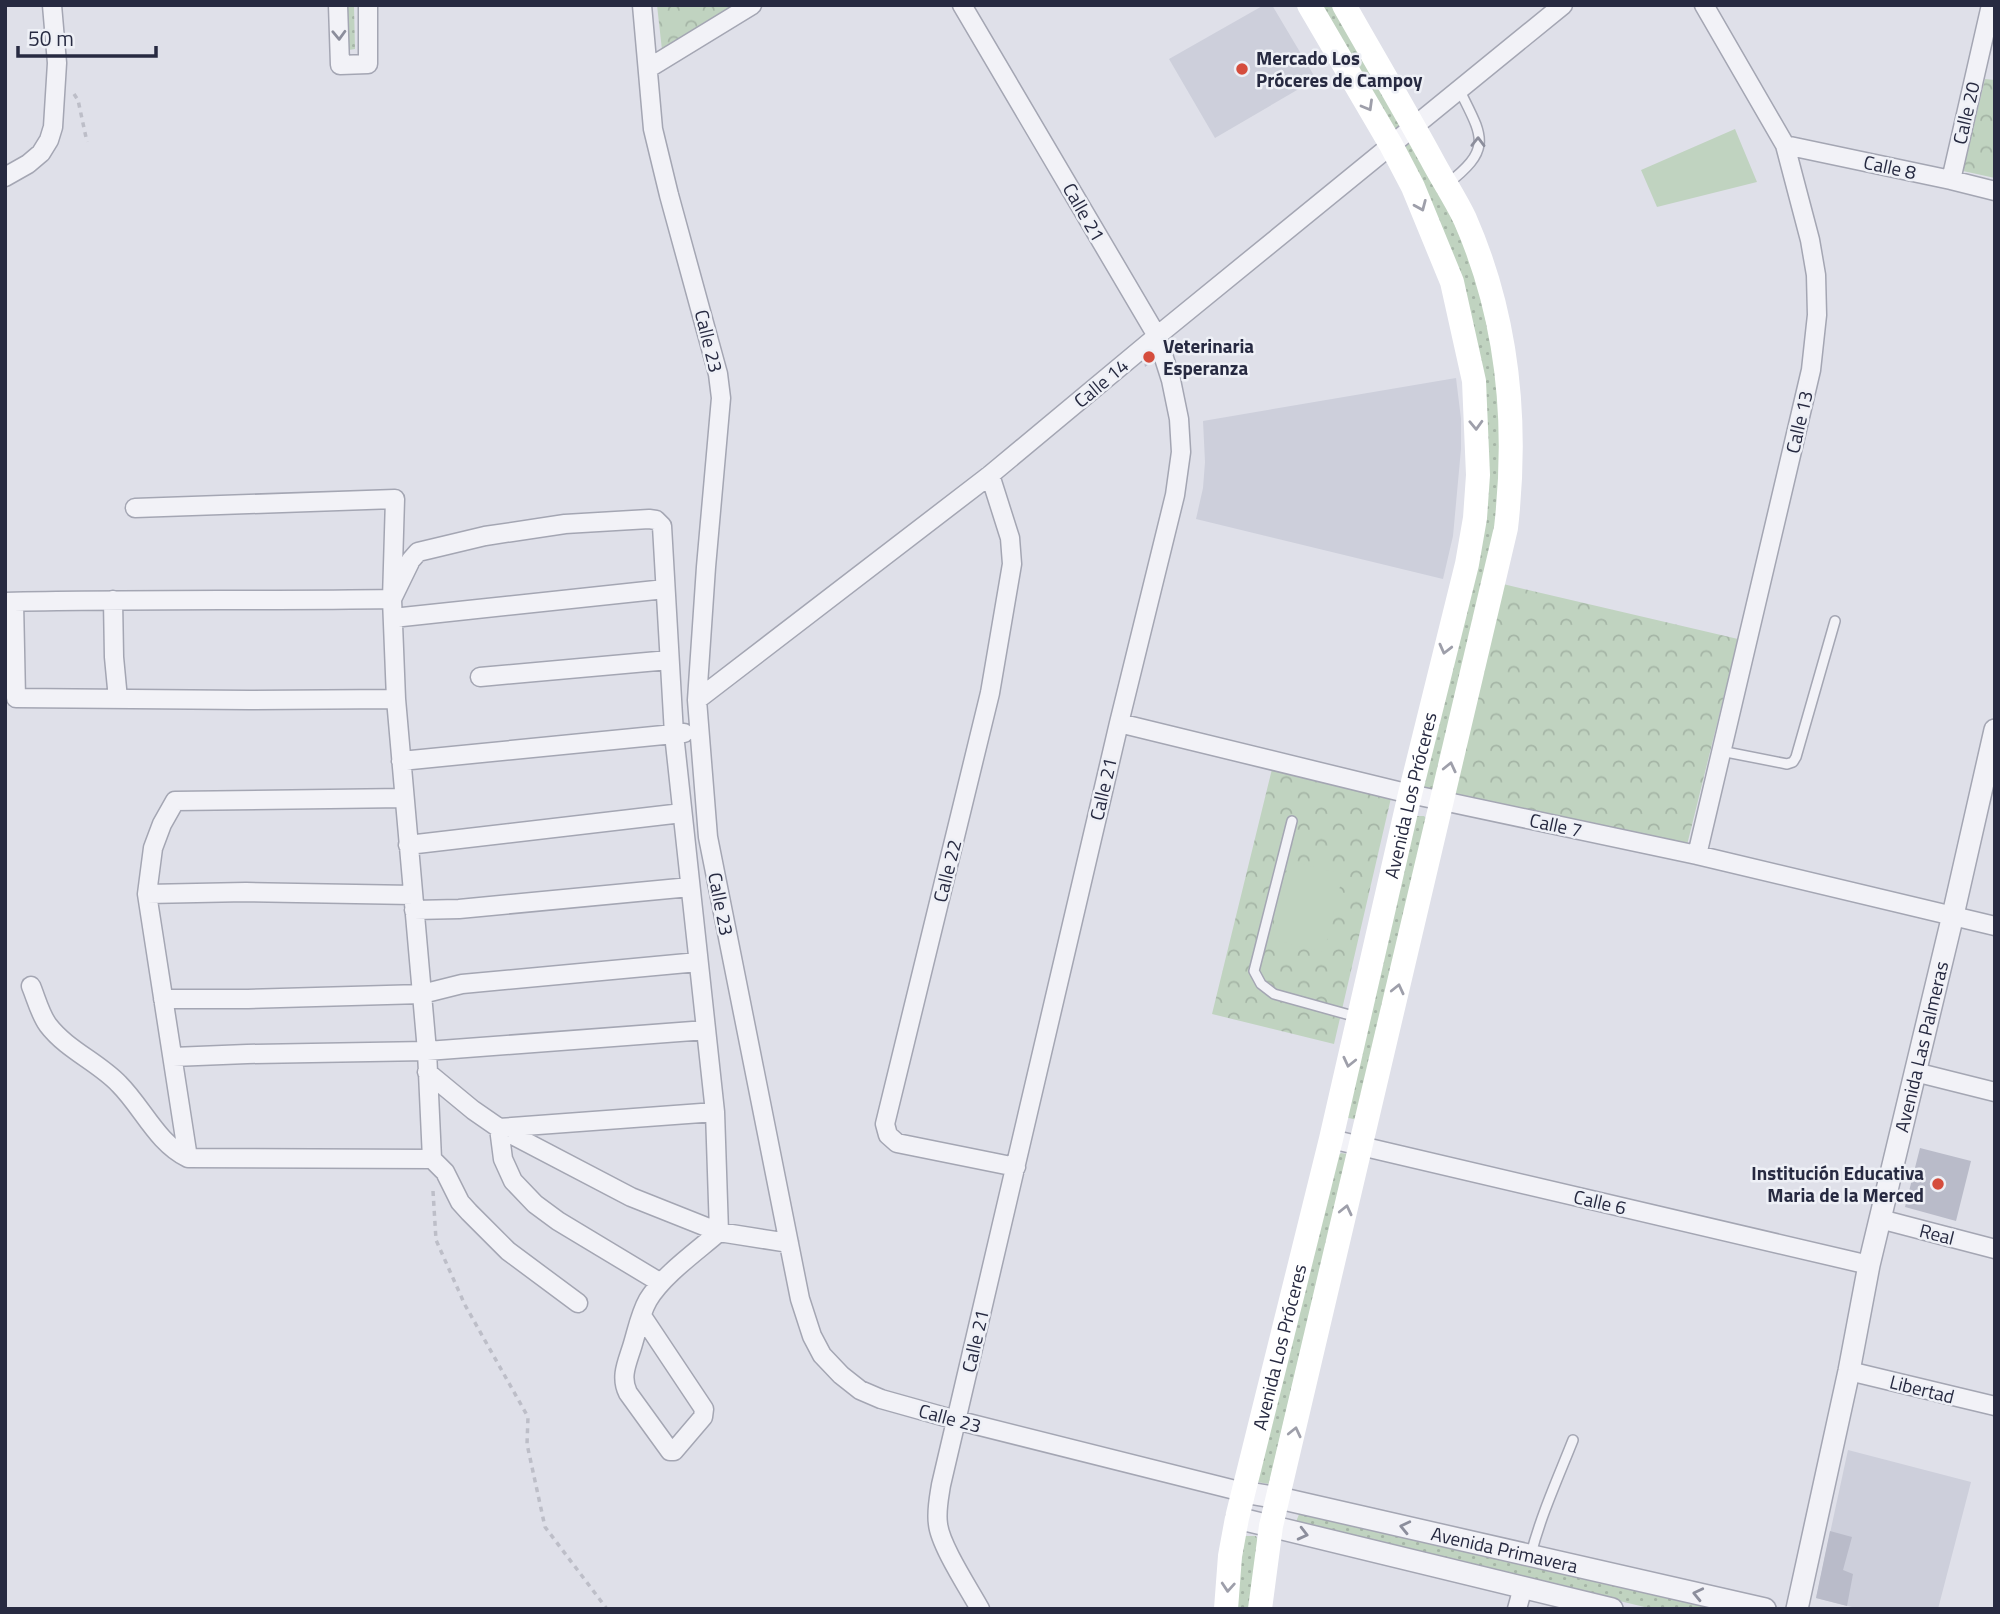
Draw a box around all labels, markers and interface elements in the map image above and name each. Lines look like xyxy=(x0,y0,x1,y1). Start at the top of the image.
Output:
scale bar xyxy=(18,14,156,58)
text: 50 m xyxy=(28,22,74,54)
one-way arrow xyxy=(331,30,347,41)
place label: Mercado Los Próceres de Campoy xyxy=(1256,43,1423,94)
marker: Mercado Los Próceres de Campoy xyxy=(1234,61,1250,77)
street label: Calle 20 xyxy=(1944,79,1987,147)
one-way arrow xyxy=(1360,99,1373,112)
one-way arrow xyxy=(1470,136,1485,147)
street label: Calle 8 xyxy=(1861,147,1919,186)
street label: Calle 21 xyxy=(1056,177,1113,247)
one-way arrow xyxy=(1413,199,1427,212)
street label: Calle 23 xyxy=(688,306,731,375)
place label: Veterinaria Esperanza xyxy=(1163,331,1254,382)
marker: Veterinaria Esperanza xyxy=(1141,349,1157,365)
street label: Calle 14 xyxy=(1067,351,1134,414)
street label: Calle 13 xyxy=(1777,388,1820,456)
one-way arrow xyxy=(1469,420,1484,431)
one-way arrow xyxy=(1439,643,1453,655)
street label: Avenida Los Próceres xyxy=(1376,709,1444,881)
street label: Calle 21 xyxy=(1081,755,1124,823)
one-way arrow xyxy=(1441,761,1456,773)
street label: Calle 7 xyxy=(1527,805,1585,844)
street label: Calle 22 xyxy=(925,836,968,905)
street label: Calle 23 xyxy=(701,870,742,938)
street label: Avenida Las Palmeras xyxy=(1886,958,1955,1135)
one-way arrow xyxy=(1390,983,1404,995)
one-way arrow xyxy=(1342,1056,1357,1068)
place label: Institución Educativa Maria de la Merced xyxy=(1751,1158,1924,1209)
marker: Institución Educativa Maria de la Merced xyxy=(1930,1176,1946,1192)
street label: Calle 6 xyxy=(1571,1181,1629,1222)
one-way arrow xyxy=(1338,1205,1352,1217)
street label: Real xyxy=(1917,1215,1958,1252)
street label: Avenida Los Próceres xyxy=(1244,1261,1314,1433)
street label: Calle 21 xyxy=(953,1307,996,1375)
street label: Libertad xyxy=(1887,1367,1957,1411)
street label: Calle 23 xyxy=(916,1395,985,1440)
one-way arrow xyxy=(1286,1426,1301,1438)
street label: Avenida Primavera xyxy=(1429,1518,1581,1580)
one-way arrow xyxy=(1399,1521,1411,1535)
one-way arrow xyxy=(1297,1526,1309,1540)
one-way arrow xyxy=(1221,1582,1236,1593)
one-way arrow xyxy=(1693,1587,1705,1602)

